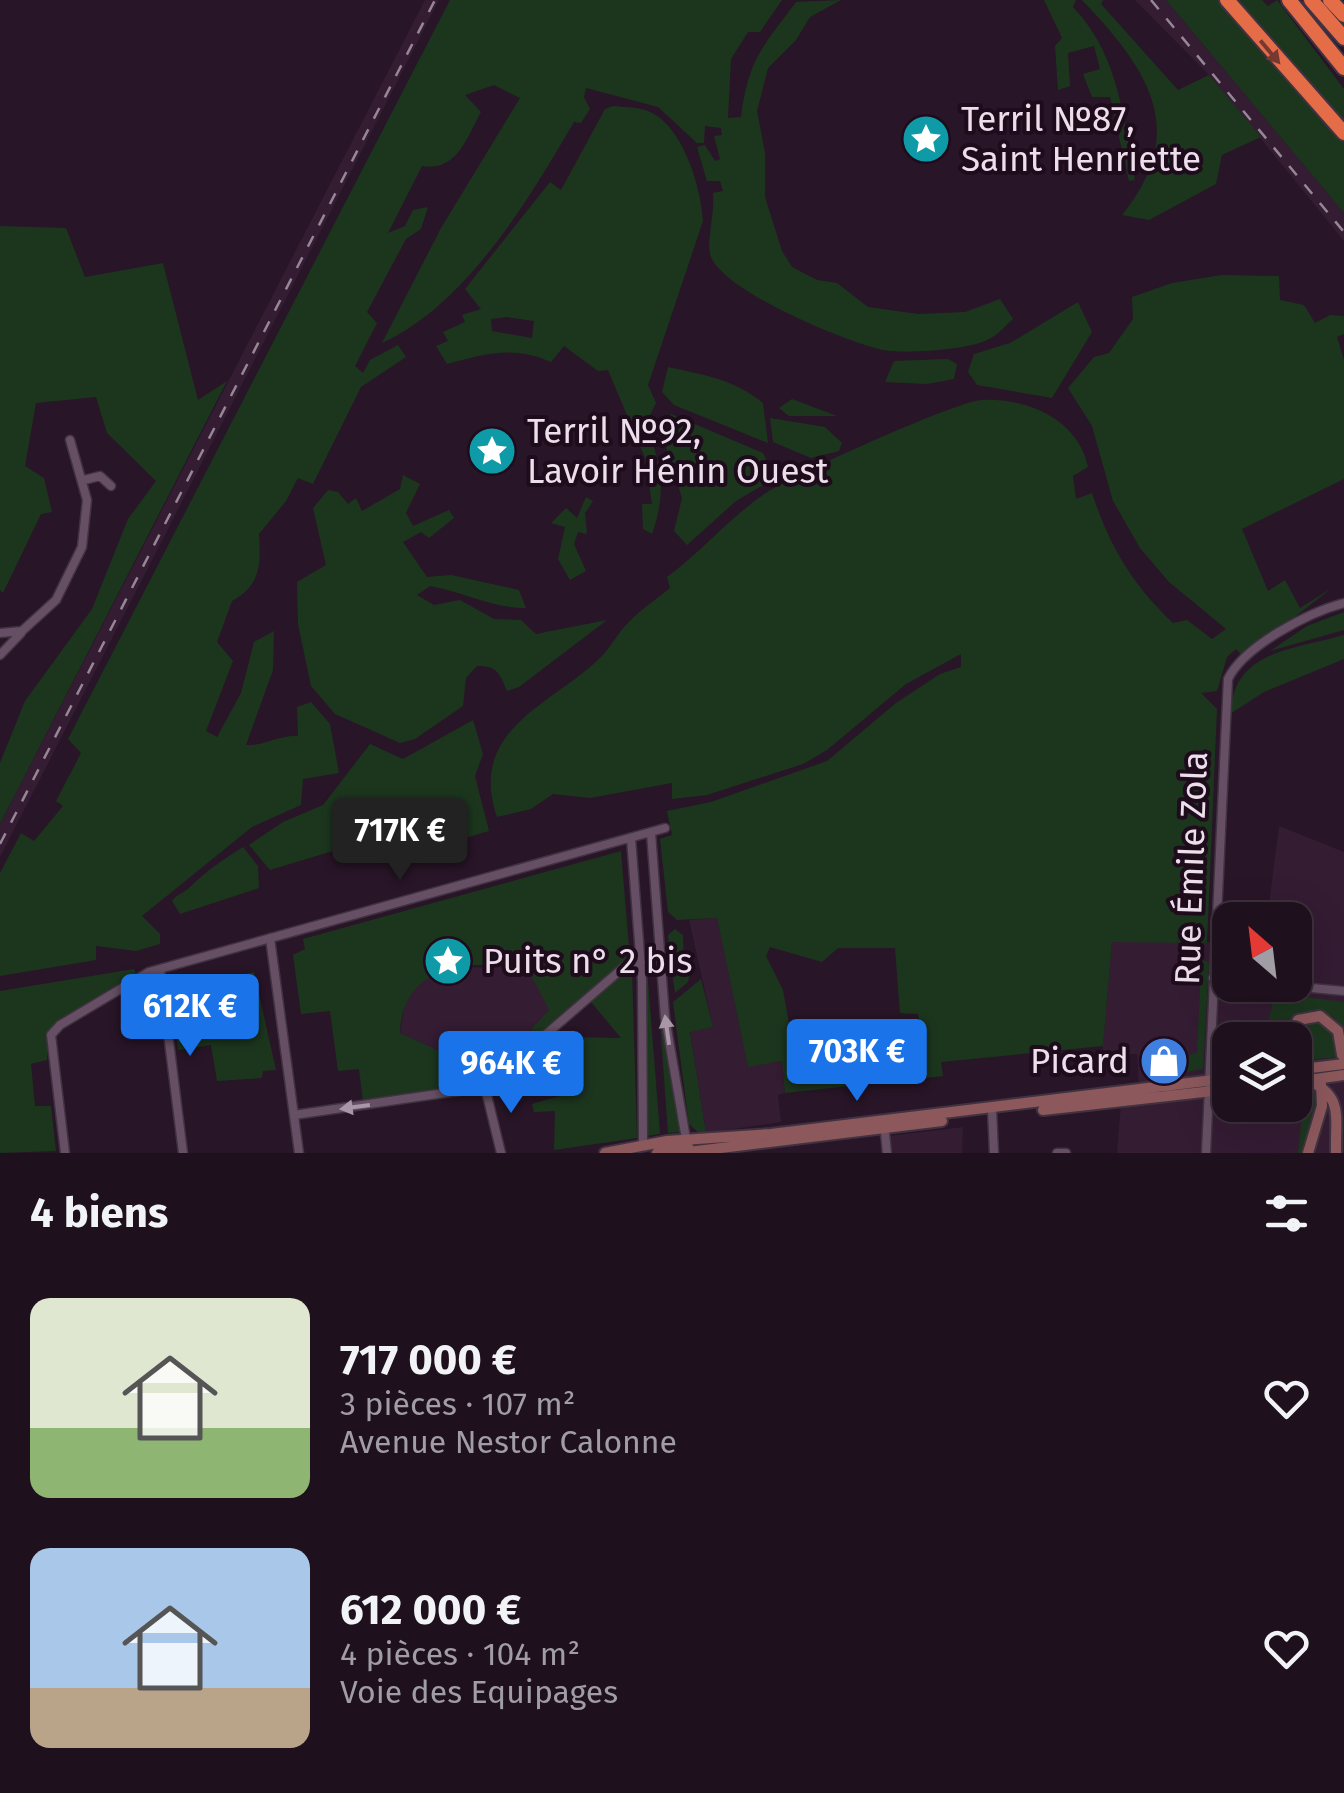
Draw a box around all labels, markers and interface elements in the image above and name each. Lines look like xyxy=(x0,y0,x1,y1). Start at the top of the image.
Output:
one-way arrow xyxy=(1259,40,1280,65)
place label: Terril №87, Saint Henriette xyxy=(961,98,1201,180)
place icon: Terril №87, Saint Henriette xyxy=(900,113,952,165)
place label: Terril №92, Lavoir Hénin Ouest xyxy=(527,410,829,492)
place icon: Terril №92, Lavoir Hénin Ouest xyxy=(466,425,518,477)
street label: Rue Émile Zola xyxy=(1166,751,1216,985)
pin: 717K € xyxy=(319,798,481,883)
text: 717K € xyxy=(354,811,446,849)
north arrow xyxy=(1212,902,1312,1002)
map controls xyxy=(1212,902,1312,1122)
place icon: Puits n° 2 bis xyxy=(422,935,474,987)
place label: Puits n° 2 bis xyxy=(483,940,693,982)
pin: 612K € xyxy=(109,974,271,1059)
text: 612K € xyxy=(143,987,237,1025)
one-way arrow xyxy=(659,1014,675,1046)
pin: 703K € xyxy=(776,1019,938,1104)
button: layers xyxy=(1212,1022,1312,1122)
pin: 964K € xyxy=(430,1031,592,1116)
text: 703K € xyxy=(809,1032,905,1070)
shop icon: Picard xyxy=(1138,1035,1190,1087)
place label: Picard xyxy=(1030,1040,1129,1082)
text: 964K € xyxy=(461,1044,561,1082)
one-way arrow xyxy=(338,1099,370,1115)
icon: filters xyxy=(1259,1186,1314,1241)
text: 4 biens xyxy=(30,1188,168,1238)
text: 717 000 € xyxy=(340,1335,517,1385)
icon: home xyxy=(110,1338,230,1458)
icon: heart xyxy=(1259,1371,1314,1426)
text: 3 pièces · 107 m² xyxy=(340,1385,575,1423)
text: Avenue Nestor Calonne xyxy=(340,1423,677,1461)
text: 612 000 € xyxy=(340,1585,521,1635)
icon: home xyxy=(110,1588,230,1708)
icon: heart xyxy=(1259,1621,1314,1676)
text: 4 pièces · 104 m² xyxy=(340,1635,580,1673)
text: Voie des Equipages xyxy=(340,1673,618,1711)

